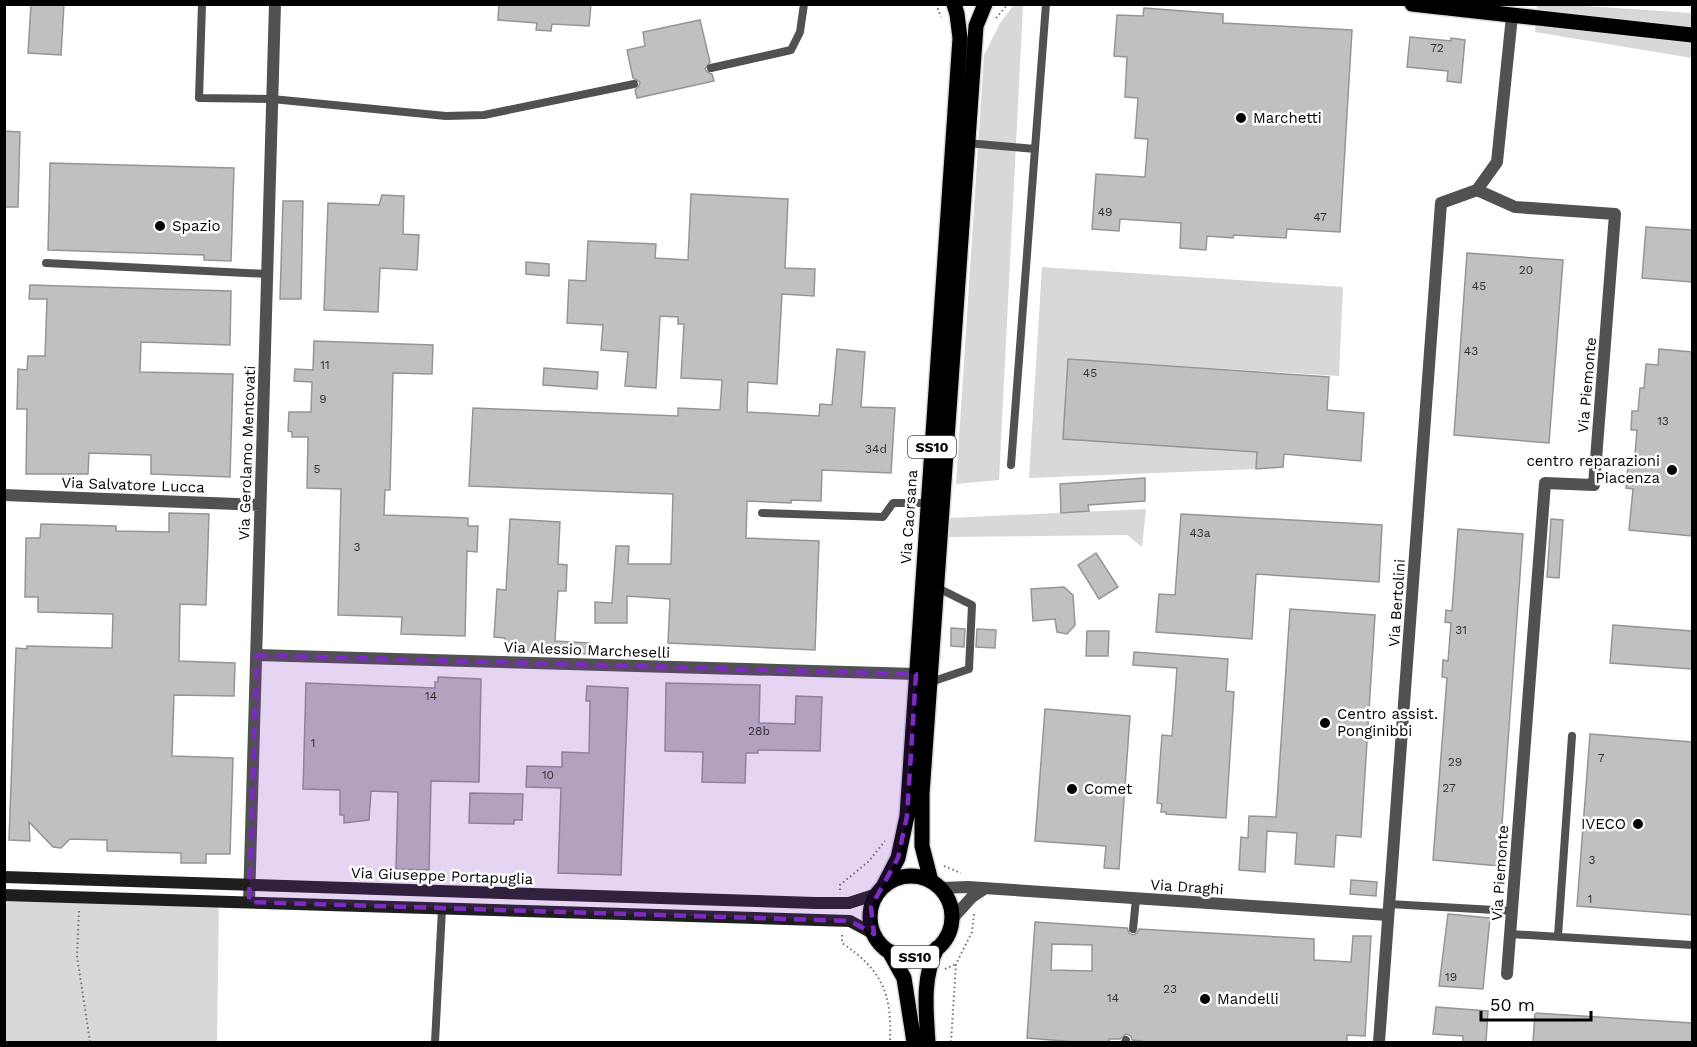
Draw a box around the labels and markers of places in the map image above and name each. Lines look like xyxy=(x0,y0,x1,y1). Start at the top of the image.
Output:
place label: Marchetti xyxy=(1253,109,1322,127)
marker: Marchetti xyxy=(1234,111,1248,125)
place label: Spazio xyxy=(172,217,220,235)
marker: Spazio xyxy=(153,219,167,233)
place label: centro reparazioni Piacenza xyxy=(1526,452,1660,487)
marker: centro reparazioni Piacenza xyxy=(1665,463,1679,477)
place label: Centro assist. Ponginibbi xyxy=(1337,705,1438,740)
marker: Centro assist. Ponginibbi xyxy=(1318,716,1332,730)
place label: Comet xyxy=(1084,780,1133,798)
marker: Comet xyxy=(1065,782,1079,796)
place label: IVECO xyxy=(1581,815,1626,833)
marker: IVECO xyxy=(1631,817,1645,831)
place label: Mandelli xyxy=(1217,990,1279,1008)
marker: Mandelli xyxy=(1198,992,1212,1006)

